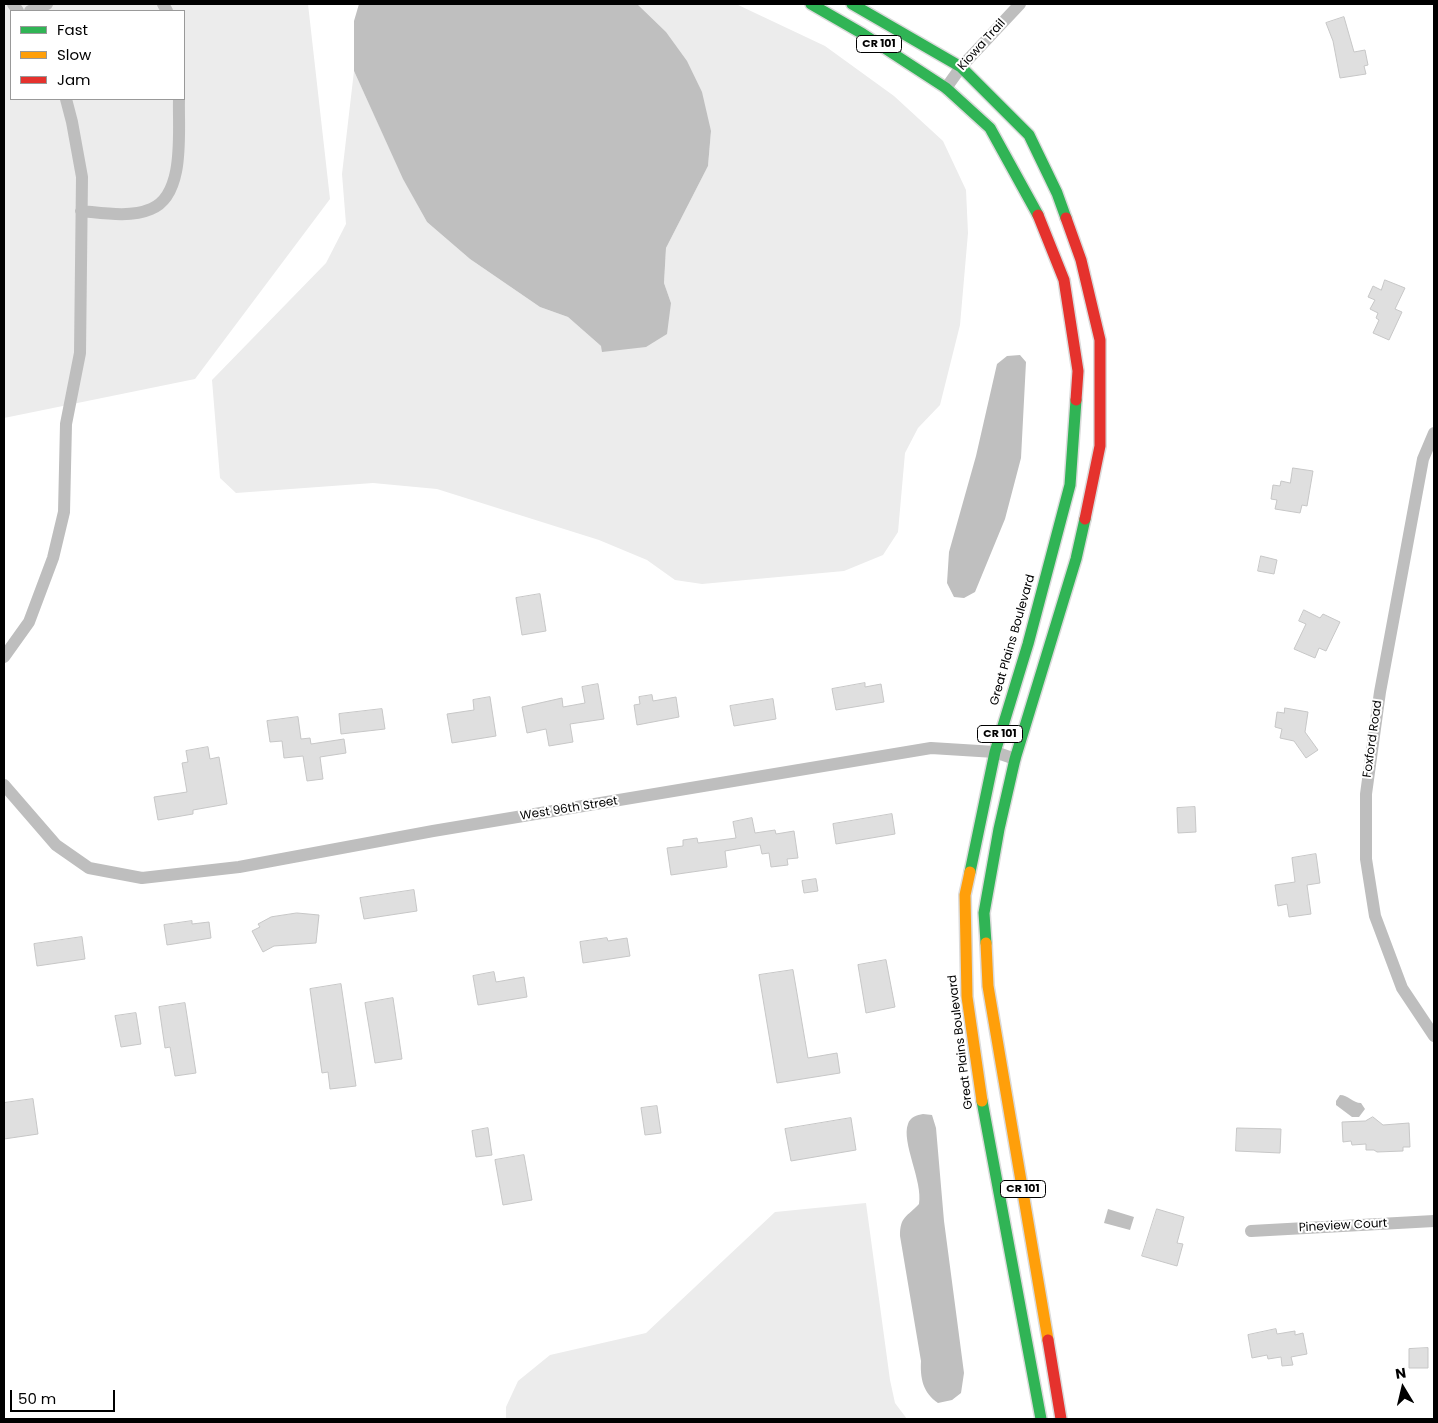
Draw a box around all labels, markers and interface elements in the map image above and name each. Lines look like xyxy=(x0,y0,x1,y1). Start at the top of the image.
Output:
legend xyxy=(10,10,185,100)
street label: Kiowa Trail xyxy=(955,16,1009,74)
text: Fast xyxy=(57,19,88,40)
road number: CR 101 xyxy=(856,36,902,52)
text: Slow xyxy=(57,44,91,65)
text: Jam xyxy=(57,69,91,90)
street label: Great Plains Boulevard xyxy=(987,573,1039,707)
street label: Foxford Road xyxy=(1360,699,1386,779)
road number: CR 101 xyxy=(978,726,1022,742)
street label: West 96th Street xyxy=(519,794,619,824)
street label: Great Plains Boulevard xyxy=(946,974,976,1110)
road number: CR 101 xyxy=(1000,1180,1046,1198)
street label: Pineview Court xyxy=(1298,1216,1388,1236)
text: N xyxy=(1394,1362,1407,1384)
north arrow xyxy=(1378,1363,1428,1413)
scale bar xyxy=(12,1380,118,1412)
text: 50 m xyxy=(18,1388,56,1409)

